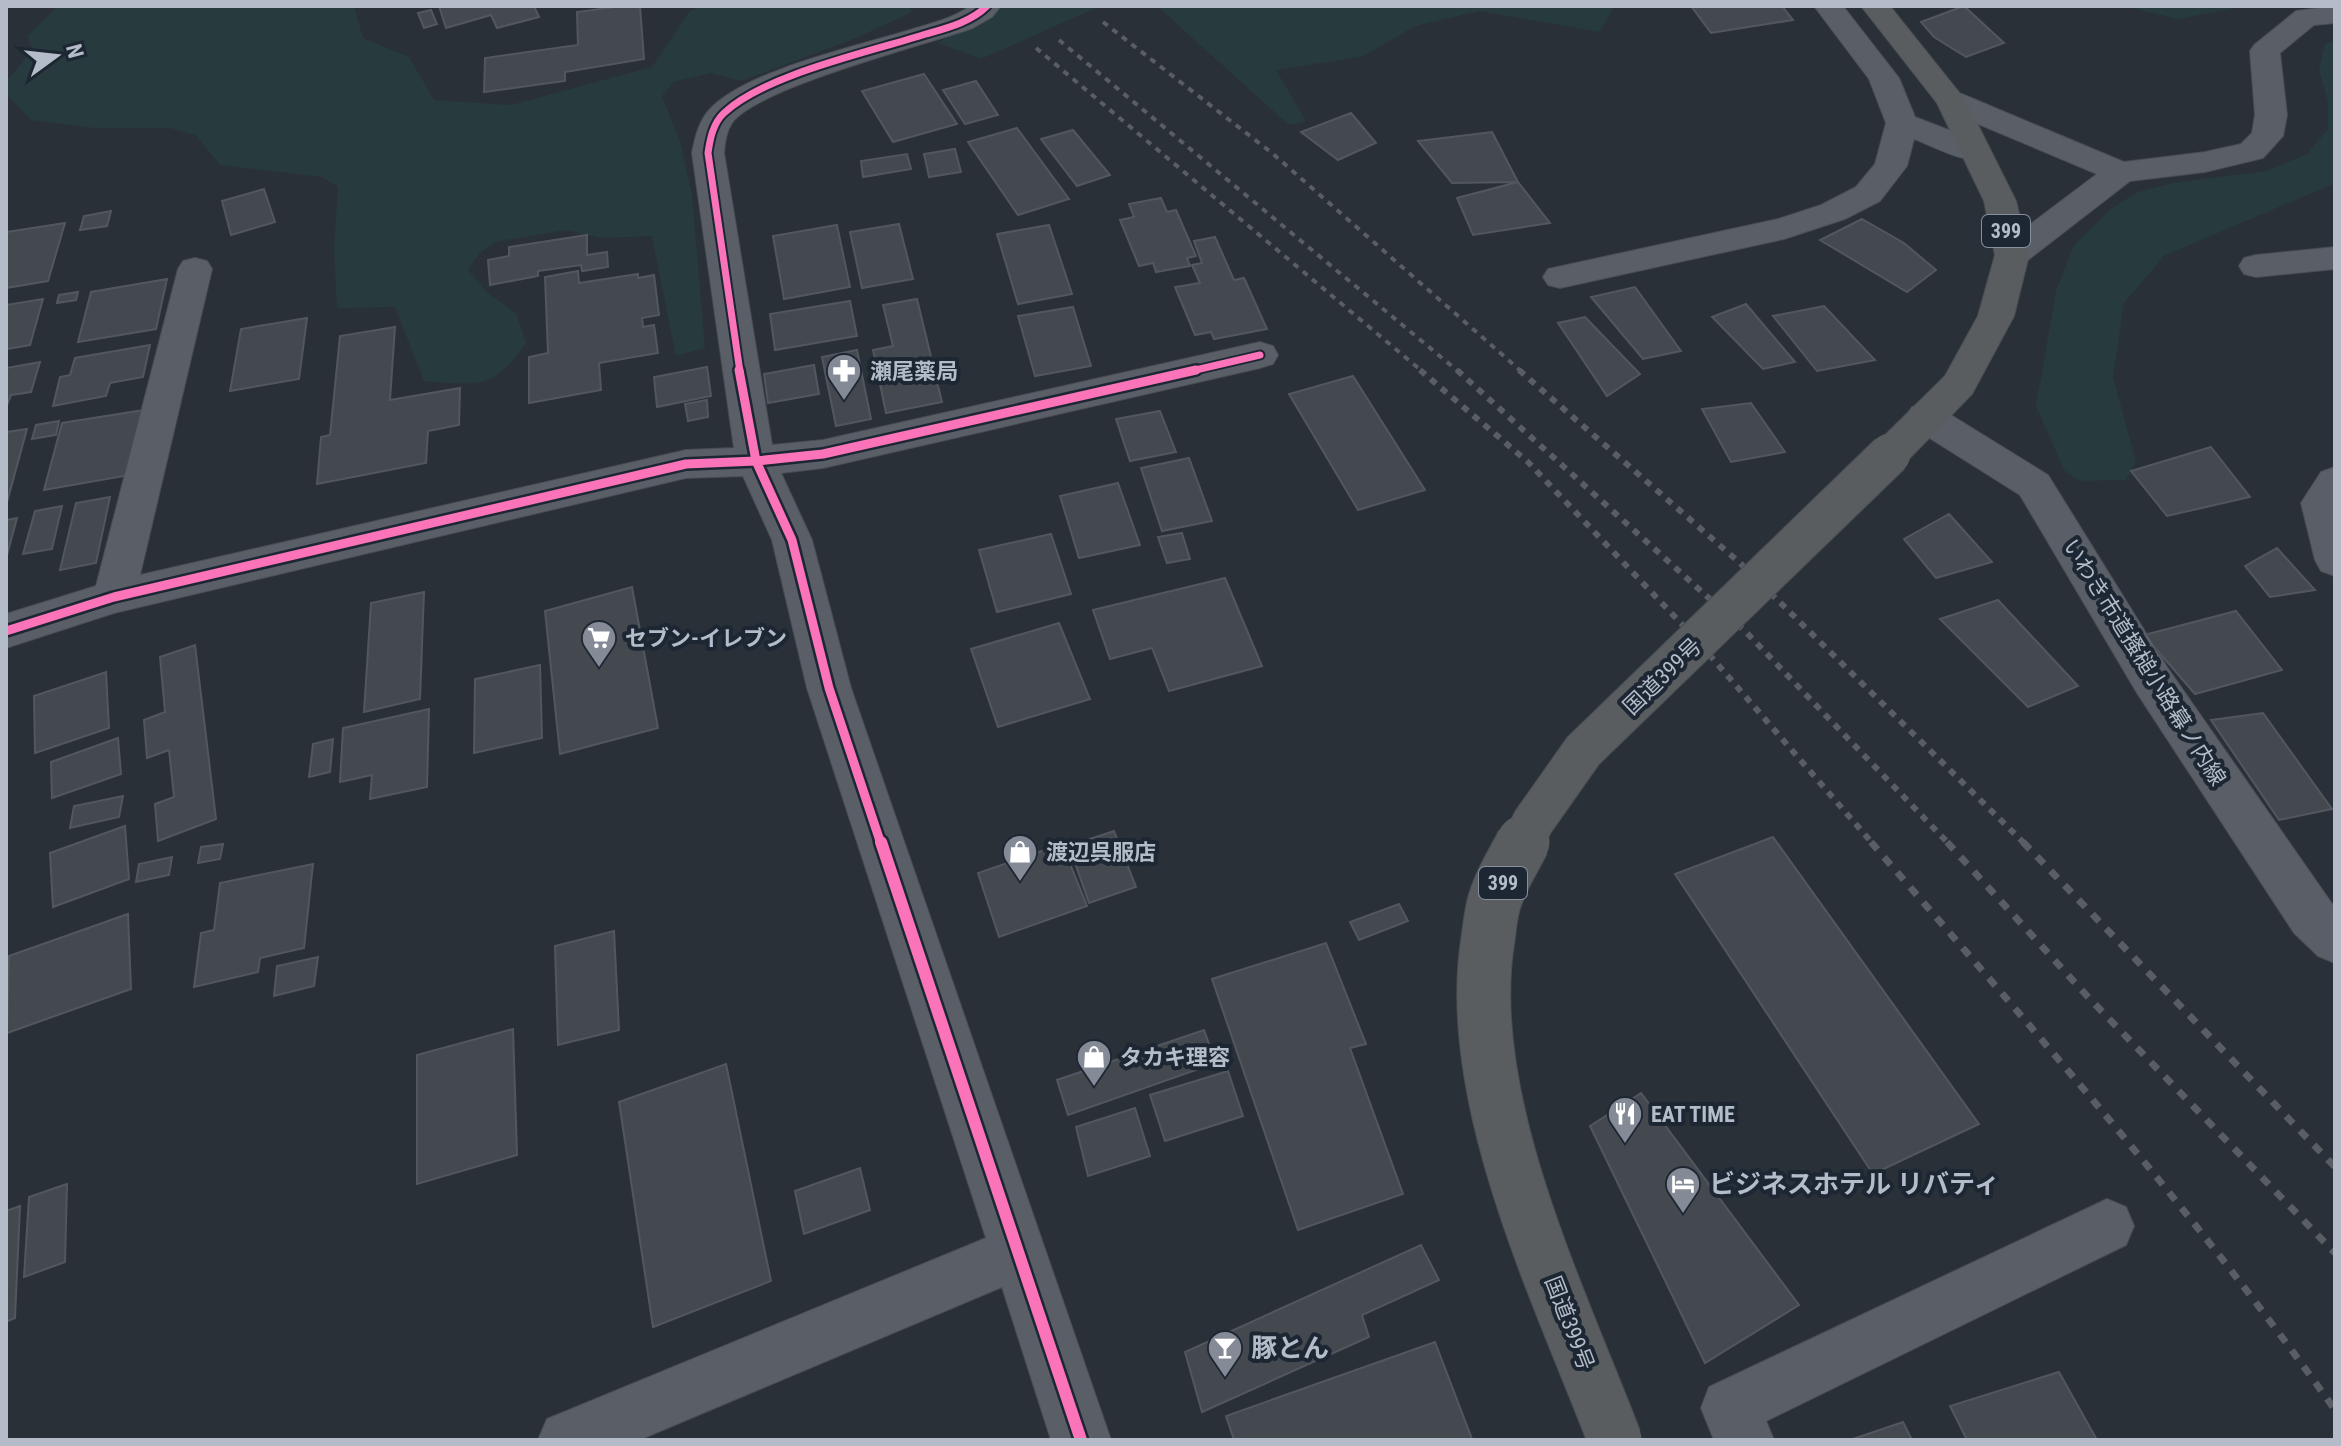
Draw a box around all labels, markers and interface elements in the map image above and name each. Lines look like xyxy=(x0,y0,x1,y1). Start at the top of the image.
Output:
north arrow xyxy=(16,16,96,96)
text: N xyxy=(61,41,89,61)
road number: 399 xyxy=(1982,215,2030,247)
pharmacy icon: 瀬尾薬局 xyxy=(825,352,863,402)
place label: 瀬尾薬局 xyxy=(870,359,958,384)
street label: いわき市道搔槌小路幕ノ内線 xyxy=(2058,534,2231,790)
supermarket icon: セブン-イレブン xyxy=(580,619,618,669)
place label: セブン-イレブン xyxy=(625,626,787,651)
street label: 国道399号 xyxy=(1618,633,1706,720)
shop icon: 渡辺呉服店 xyxy=(1001,833,1039,883)
place label: 渡辺呉服店 xyxy=(1046,840,1156,865)
road number: 399 xyxy=(1479,867,1527,899)
shop icon: タカキ理容 xyxy=(1075,1038,1113,1088)
place label: タカキ理容 xyxy=(1120,1045,1230,1070)
restaurant icon: EAT TIME xyxy=(1606,1095,1644,1145)
place label: EAT TIME xyxy=(1651,1102,1735,1127)
hotel icon: ビジネスホテル リバティ xyxy=(1664,1165,1702,1215)
place label: ビジネスホテル リバティ xyxy=(1709,1169,1999,1199)
street label: 国道399号 xyxy=(1540,1273,1599,1374)
bar icon: 豚とん xyxy=(1206,1329,1244,1379)
place label: 豚とん xyxy=(1251,1333,1329,1363)

